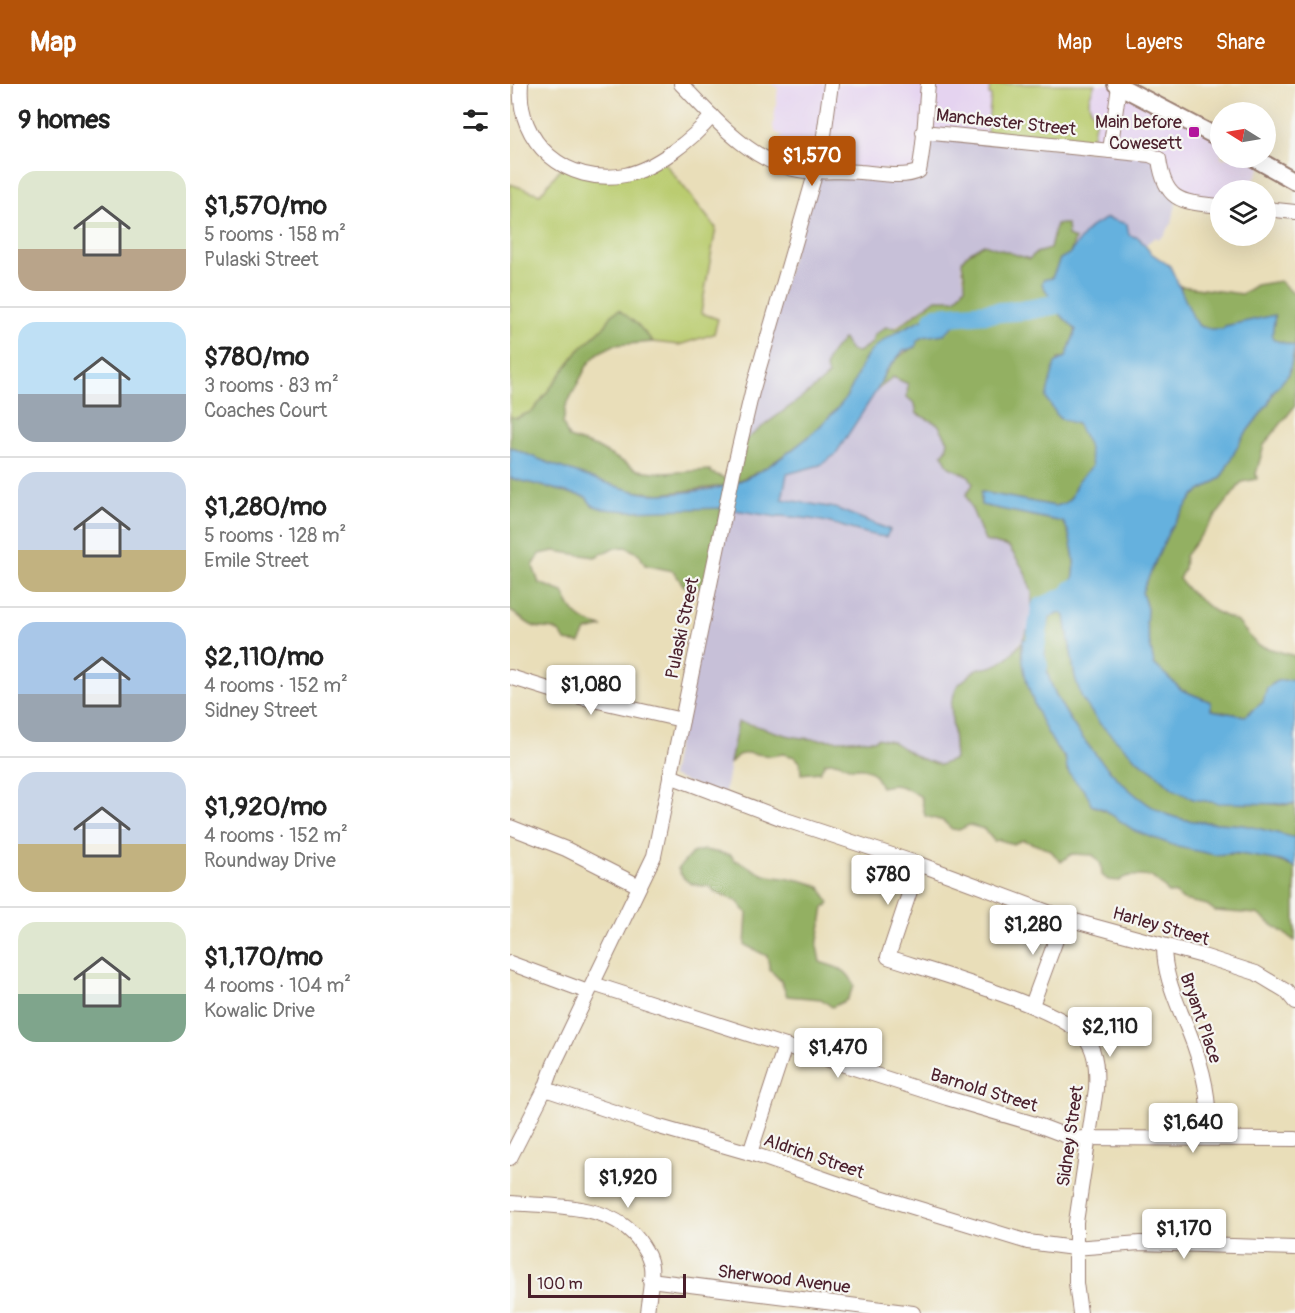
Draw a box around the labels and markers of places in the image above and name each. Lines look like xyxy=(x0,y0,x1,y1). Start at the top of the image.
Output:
place label: Main before Cowesett xyxy=(1095,111,1183,155)
marker: Main before Cowesett xyxy=(1187,125,1201,139)
pin: $1,570 xyxy=(763,136,861,187)
pin: $1,080 xyxy=(542,665,640,716)
pin: $780 xyxy=(852,855,924,906)
pin: $1,280 xyxy=(984,905,1082,956)
pin: $2,110 xyxy=(1061,1007,1159,1058)
pin: $1,470 xyxy=(789,1028,887,1079)
pin: $1,640 xyxy=(1144,1103,1242,1154)
pin: $1,920 xyxy=(579,1158,677,1209)
pin: $1,170 xyxy=(1135,1209,1233,1260)

